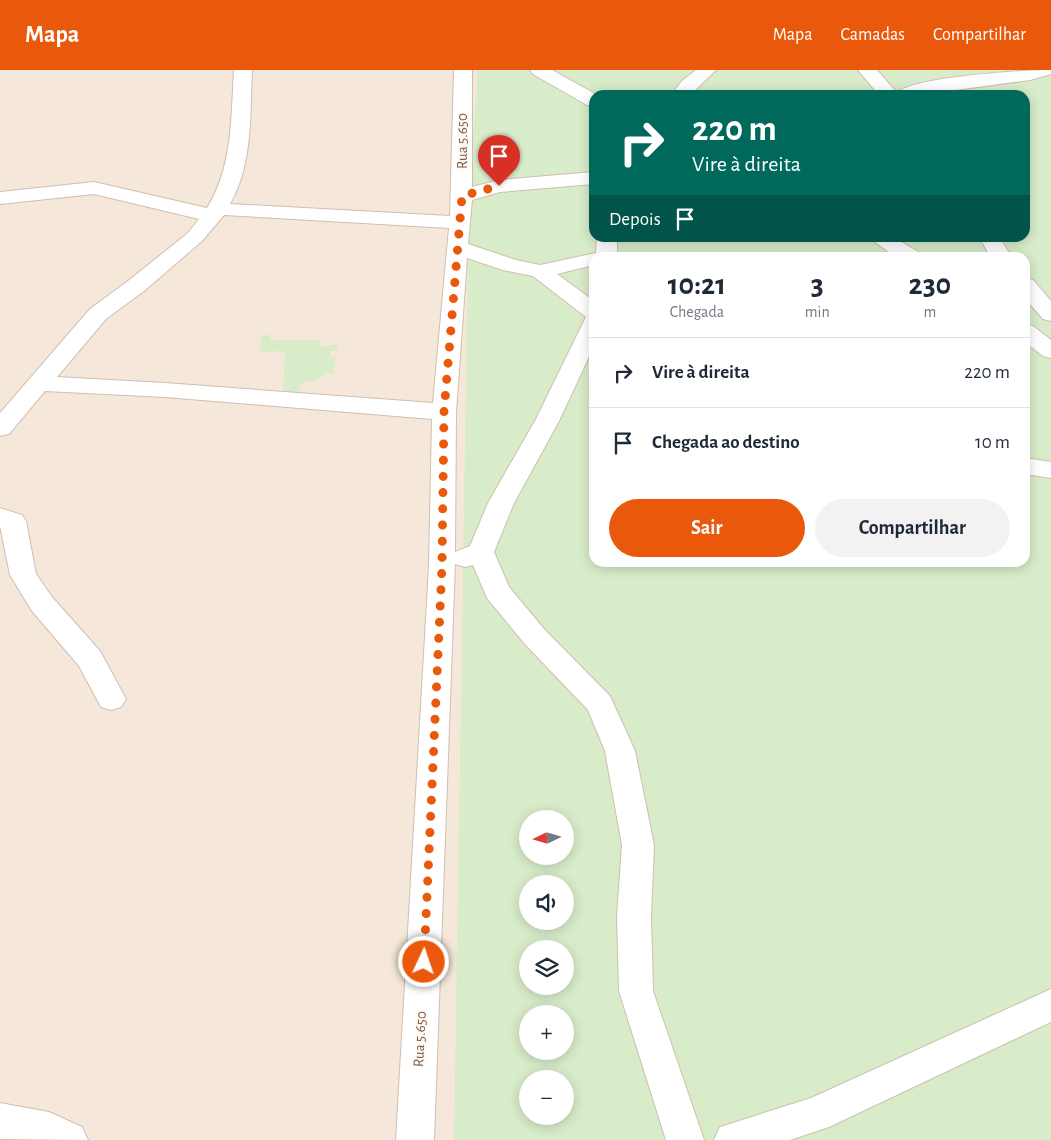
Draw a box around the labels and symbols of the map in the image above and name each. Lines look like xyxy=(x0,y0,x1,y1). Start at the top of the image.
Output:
street label: Rua 5.650 xyxy=(455,113,470,169)
pin xyxy=(478,135,520,186)
north arrow xyxy=(519,810,574,865)
position arrow xyxy=(397,935,449,987)
street label: Rua 5.650 xyxy=(411,1011,429,1067)

